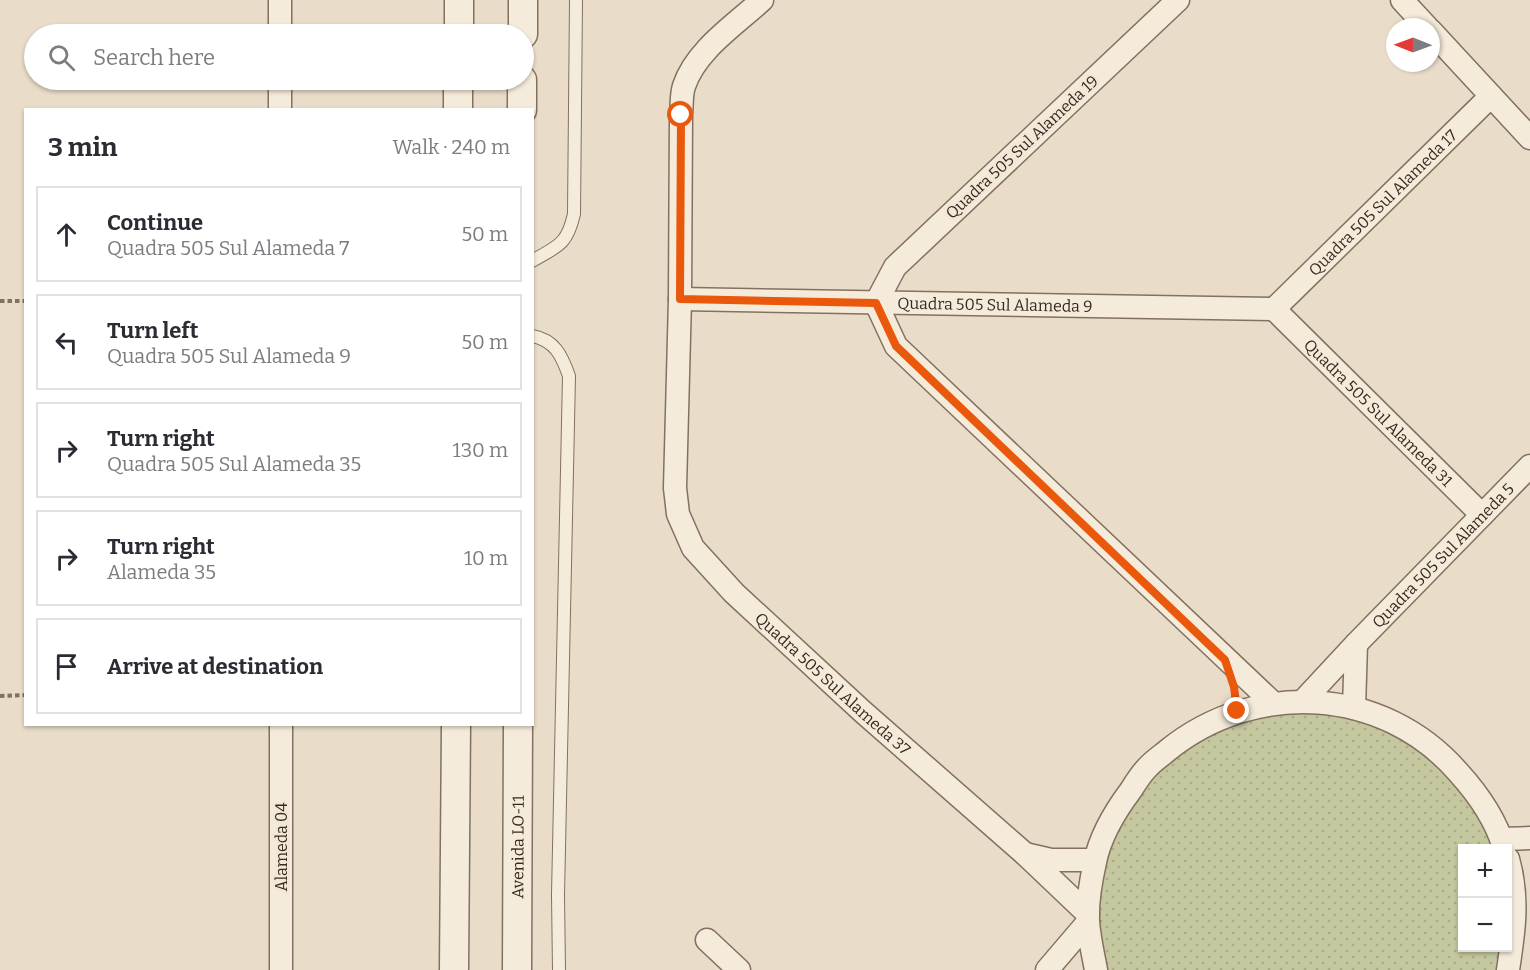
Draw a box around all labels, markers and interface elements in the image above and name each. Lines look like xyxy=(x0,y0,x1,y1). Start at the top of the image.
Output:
north arrow xyxy=(1386,18,1440,72)
search box xyxy=(24,24,534,90)
icon: search xyxy=(45,41,78,74)
text: Search here xyxy=(93,44,215,71)
street label: Quadra 505 Sul Alameda 19 xyxy=(942,71,1102,223)
route start xyxy=(667,101,693,127)
street label: Quadra 505 Sul Alameda 17 xyxy=(1304,126,1461,279)
text: 3 min xyxy=(48,132,117,163)
text: Walk · 240 m xyxy=(392,135,510,159)
text: Continue xyxy=(107,209,203,236)
icon: ahead xyxy=(50,218,83,251)
text: 50 m xyxy=(461,222,508,246)
text: Quadra 505 Sul Alameda 7 xyxy=(107,236,349,260)
street label: Quadra 505 Sul Alameda 9 xyxy=(897,293,1093,315)
text: Turn left xyxy=(107,317,199,344)
icon: left xyxy=(50,326,83,359)
text: 50 m xyxy=(461,330,508,354)
street label: Quadra 505 Sul Alameda 31 xyxy=(1300,335,1457,490)
text: Quadra 505 Sul Alameda 9 xyxy=(107,344,351,368)
text: Turn right xyxy=(107,425,215,452)
icon: right xyxy=(50,434,83,467)
text: 130 m xyxy=(453,438,508,462)
text: Quadra 505 Sul Alameda 35 xyxy=(107,452,361,476)
street label: Quadra 505 Sul Alameda 5 xyxy=(1368,479,1518,631)
text: Turn right xyxy=(107,533,215,560)
icon: right xyxy=(50,542,83,575)
text: 10 m xyxy=(464,546,508,570)
text: Alameda 35 xyxy=(107,560,216,584)
street label: Quadra 505 Sul Alameda 37 xyxy=(751,608,914,759)
icon: arrive xyxy=(50,650,83,683)
text: Arrive at destination xyxy=(107,653,323,680)
route end xyxy=(1223,697,1249,723)
street label: Avenida LO-11 xyxy=(508,795,527,899)
street label: Alameda 04 xyxy=(272,802,291,892)
map controls xyxy=(1458,844,1512,952)
button: + xyxy=(1458,844,1512,898)
button: − xyxy=(1458,898,1512,952)

